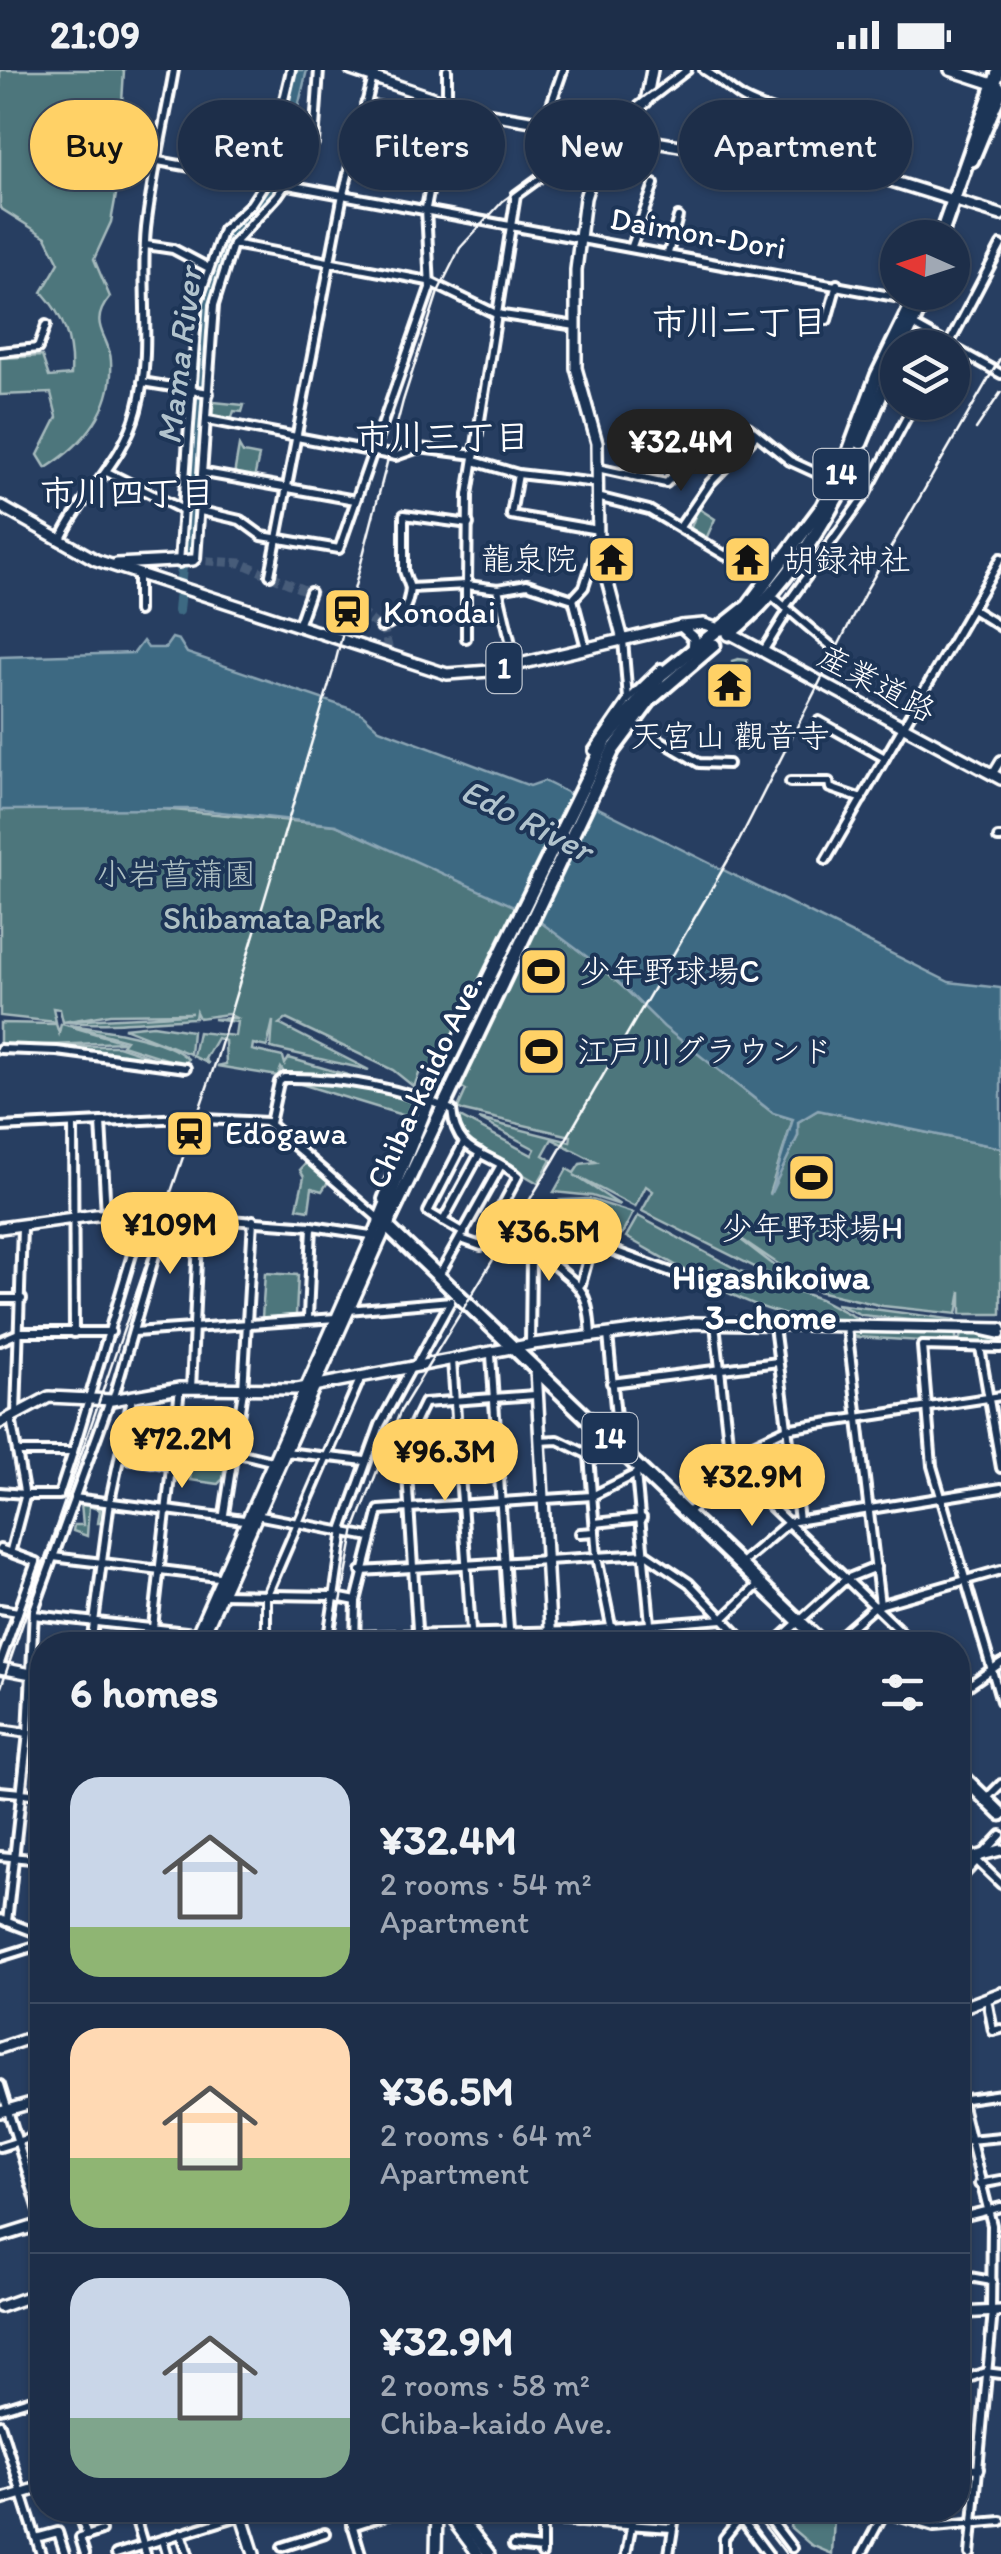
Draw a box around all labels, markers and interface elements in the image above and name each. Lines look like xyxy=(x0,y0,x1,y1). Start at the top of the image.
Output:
text: 21:09 xyxy=(50,12,140,58)
chip: Buy xyxy=(30,100,158,190)
chip: Rent xyxy=(178,100,319,190)
chip: Filters xyxy=(339,100,505,190)
chip: New xyxy=(525,100,659,190)
chip: Apartment xyxy=(679,100,912,190)
street label: Daimon-Dori xyxy=(607,199,789,267)
north arrow xyxy=(880,220,970,310)
map controls xyxy=(880,220,970,420)
water label: Mama River xyxy=(147,261,211,447)
district label: 市川二丁目 xyxy=(651,301,827,343)
button: layers xyxy=(880,330,970,420)
pin: ¥32.4M xyxy=(600,409,762,494)
district label: 市川三丁目 xyxy=(354,416,530,458)
text: ¥32.4M xyxy=(629,422,733,460)
road number: 14 xyxy=(814,449,868,499)
district label: 市川四丁目 xyxy=(39,472,215,514)
temple icon: 龍泉院 xyxy=(586,533,638,585)
temple icon: 胡録神社 xyxy=(722,534,774,586)
place label: 龍泉院 xyxy=(481,540,577,578)
place label: 胡録神社 xyxy=(783,541,911,579)
station icon: Konodai xyxy=(322,586,374,638)
place label: Konodai xyxy=(383,593,496,631)
street label: 産業道路 xyxy=(812,636,942,730)
road number: 1 xyxy=(486,643,522,693)
temple icon: 天宮山 觀音寺 xyxy=(704,660,756,712)
place label: 天宮山 觀音寺 xyxy=(630,717,830,755)
water label: Edo River xyxy=(454,769,603,873)
park label: 小岩菖蒲園 xyxy=(96,855,256,893)
park label: Shibamata Park xyxy=(163,899,381,937)
sports icon: 少年野球場C xyxy=(518,945,570,997)
place label: 少年野球場C xyxy=(579,952,760,990)
street label: Chiba-kaido Ave. xyxy=(358,968,490,1194)
sports icon: 江戸川グラウンド xyxy=(516,1025,568,1077)
place label: 江戸川グラウンド xyxy=(577,1032,833,1070)
station icon: Edogawa xyxy=(164,1107,216,1159)
place label: Edogawa xyxy=(225,1114,348,1152)
sports icon: 少年野球場H xyxy=(786,1152,838,1204)
pin: ¥109M xyxy=(100,1192,240,1277)
pin: ¥36.5M xyxy=(468,1199,630,1284)
text: ¥109M xyxy=(123,1205,217,1243)
place label: 少年野球場H xyxy=(721,1209,903,1247)
text: ¥36.5M xyxy=(498,1212,600,1250)
district label: Higashikoiwa 3-chome xyxy=(672,1256,871,1338)
pin: ¥72.2M xyxy=(101,1406,263,1491)
road number: 14 xyxy=(582,1413,638,1463)
text: ¥72.2M xyxy=(132,1419,232,1457)
pin: ¥96.3M xyxy=(364,1419,526,1504)
text: ¥96.3M xyxy=(394,1432,496,1470)
pin: ¥32.9M xyxy=(671,1444,833,1529)
text: ¥32.9M xyxy=(701,1457,803,1495)
icon: filters xyxy=(875,1665,930,1720)
text: 6 homes xyxy=(70,1667,218,1718)
text: ¥32.4M xyxy=(380,1814,517,1865)
icon: home xyxy=(150,1817,270,1937)
text: 2 rooms · 54 m² xyxy=(380,1865,592,1903)
text: Apartment xyxy=(380,1903,529,1941)
text: ¥36.5M xyxy=(380,2065,514,2116)
icon: home xyxy=(150,2068,270,2188)
text: 2 rooms · 64 m² xyxy=(380,2116,592,2154)
text: Apartment xyxy=(380,2154,529,2192)
text: ¥32.9M xyxy=(380,2315,514,2366)
icon: home xyxy=(150,2318,270,2438)
text: 2 rooms · 58 m² xyxy=(380,2366,590,2404)
text: Chiba-kaido Ave. xyxy=(380,2404,612,2442)

